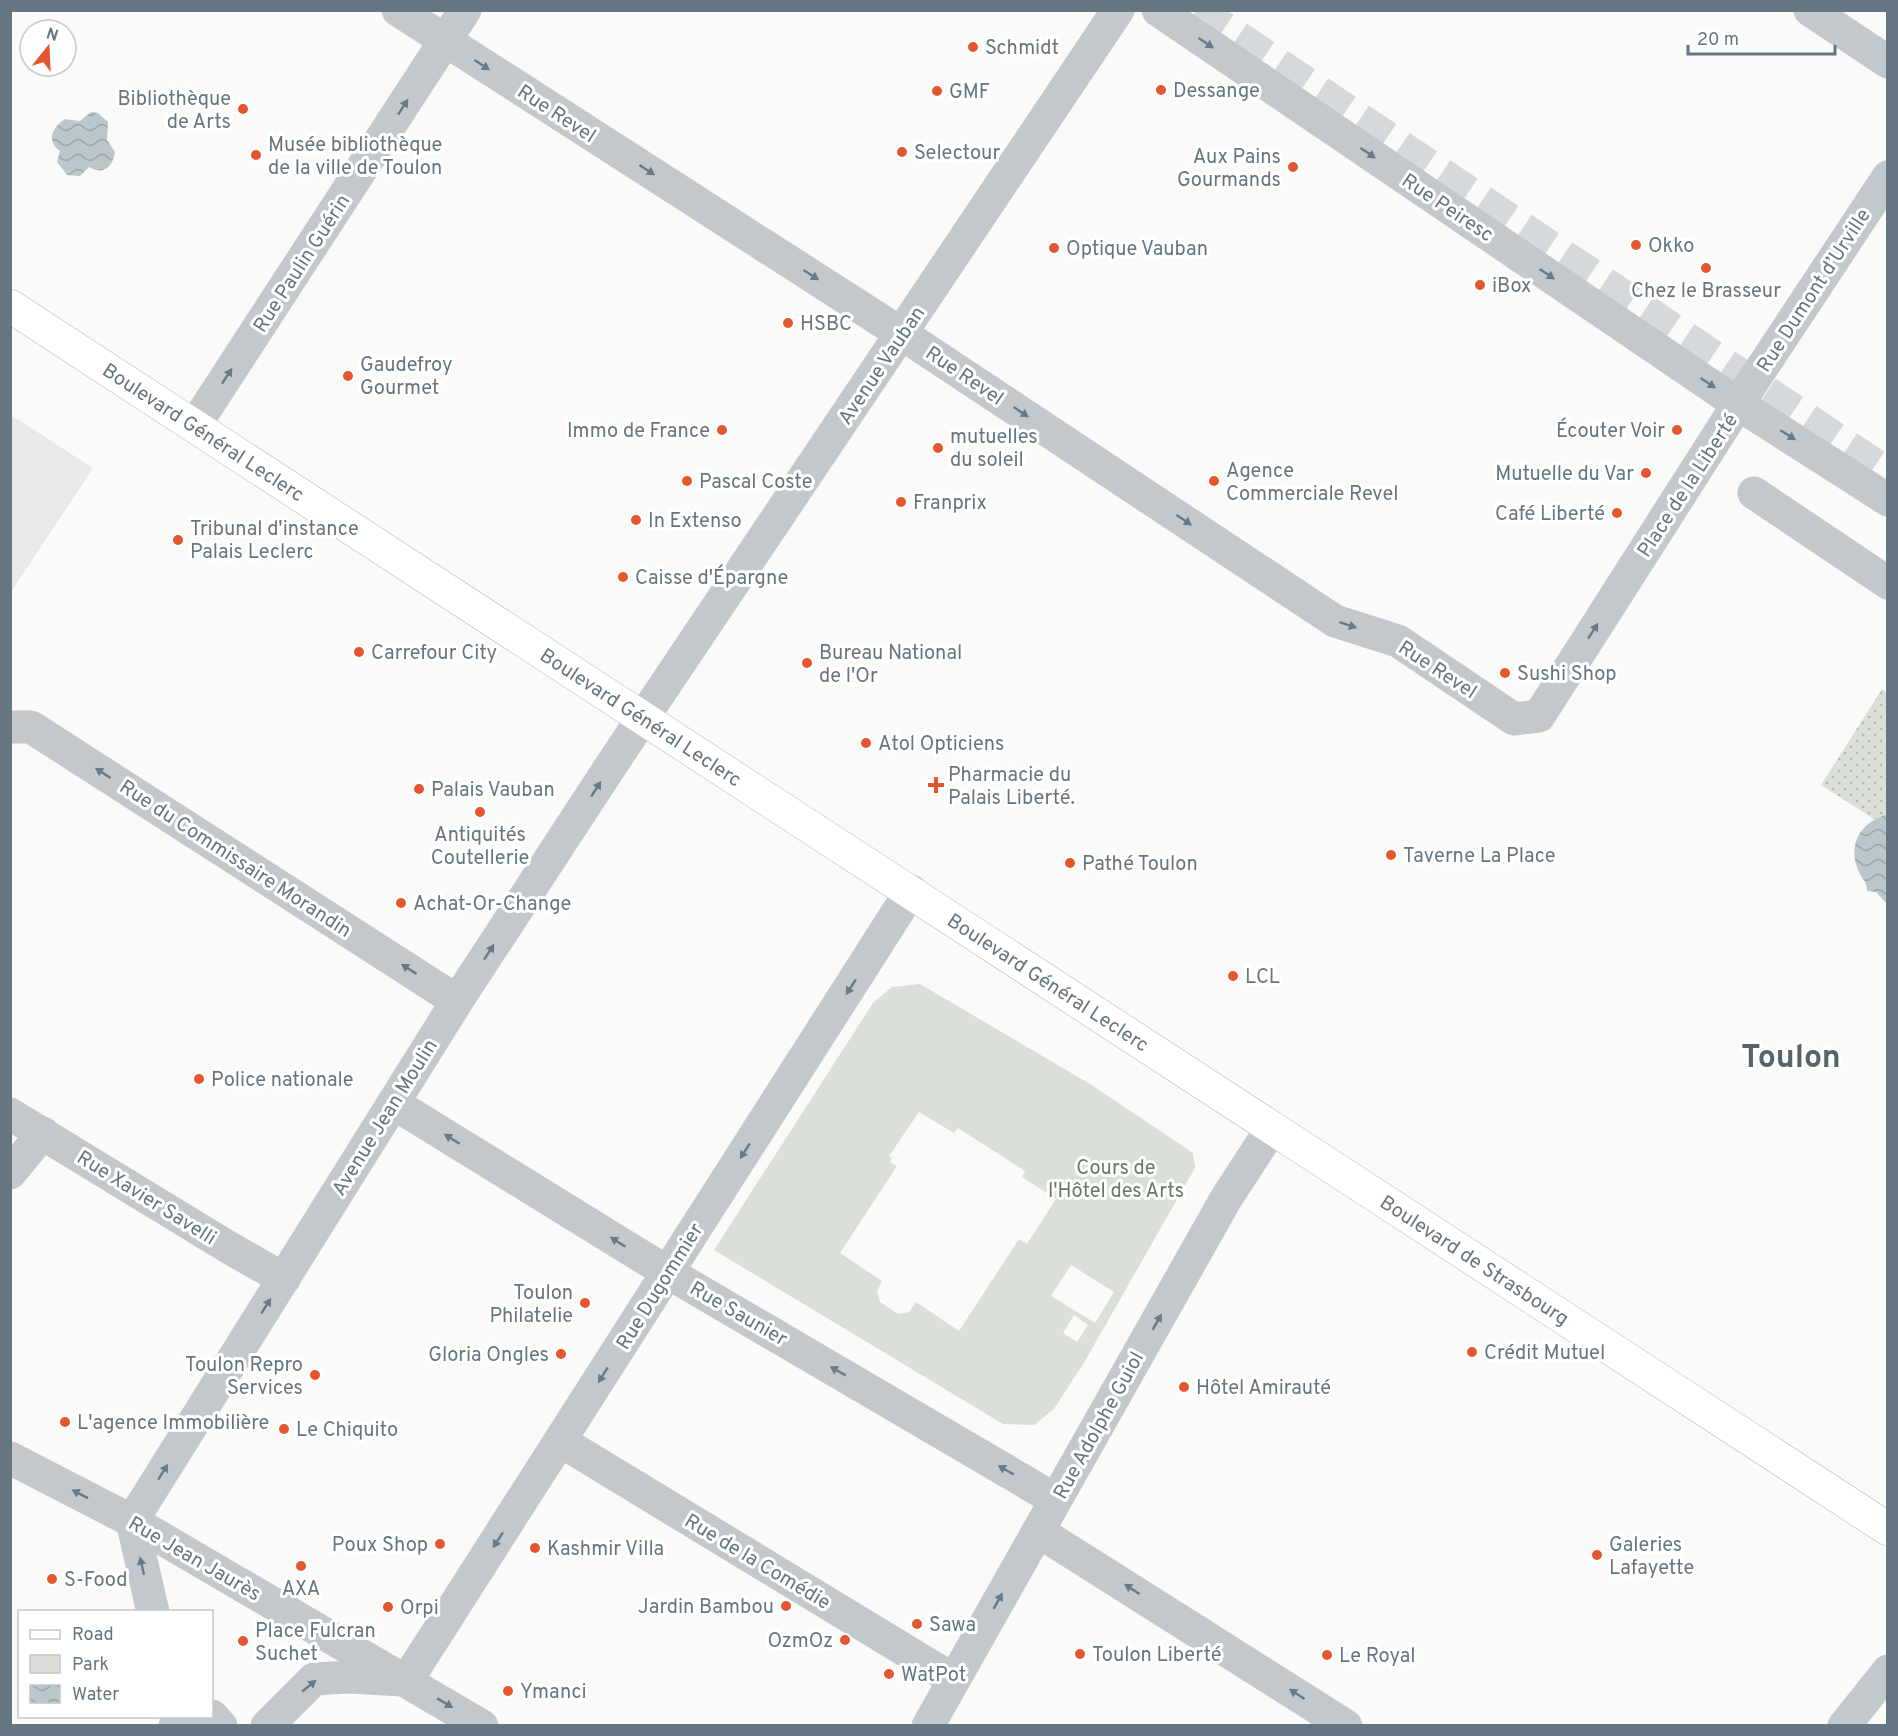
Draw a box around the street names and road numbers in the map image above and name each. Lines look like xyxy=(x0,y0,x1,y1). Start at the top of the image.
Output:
street label: Rue Revel xyxy=(512,80,600,150)
street label: Rue Peiresc xyxy=(1396,168,1498,249)
street label: Rue Paulin Guérin xyxy=(248,190,357,338)
street label: Rue Dumont d’Urville xyxy=(1752,204,1877,378)
street label: Avenue Vauban xyxy=(833,302,932,430)
street label: Rue Revel xyxy=(920,341,1008,412)
street label: Boulevard Général Leclerc xyxy=(97,359,308,509)
street label: Place de la Liberté xyxy=(1632,409,1745,563)
street label: Rue Revel xyxy=(1393,636,1481,706)
street label: Boulevard Général Leclerc xyxy=(534,643,746,794)
street label: Rue du Commissaire Morandin xyxy=(114,775,356,945)
street label: Boulevard Général Leclerc xyxy=(941,909,1153,1059)
street label: Avenue Jean Moulin xyxy=(327,1035,444,1201)
street label: Rue Xavier Savelli xyxy=(71,1145,221,1252)
street label: Boulevard de Strasbourg xyxy=(1374,1191,1573,1333)
street label: Rue Dugommier xyxy=(611,1219,710,1355)
street label: Rue Saunier xyxy=(684,1276,792,1353)
street label: Rue Adolphe Guiol xyxy=(1048,1348,1151,1504)
street label: Rue de la Comédie xyxy=(679,1509,835,1617)
street label: Rue Jean Jaurès xyxy=(123,1511,265,1608)

